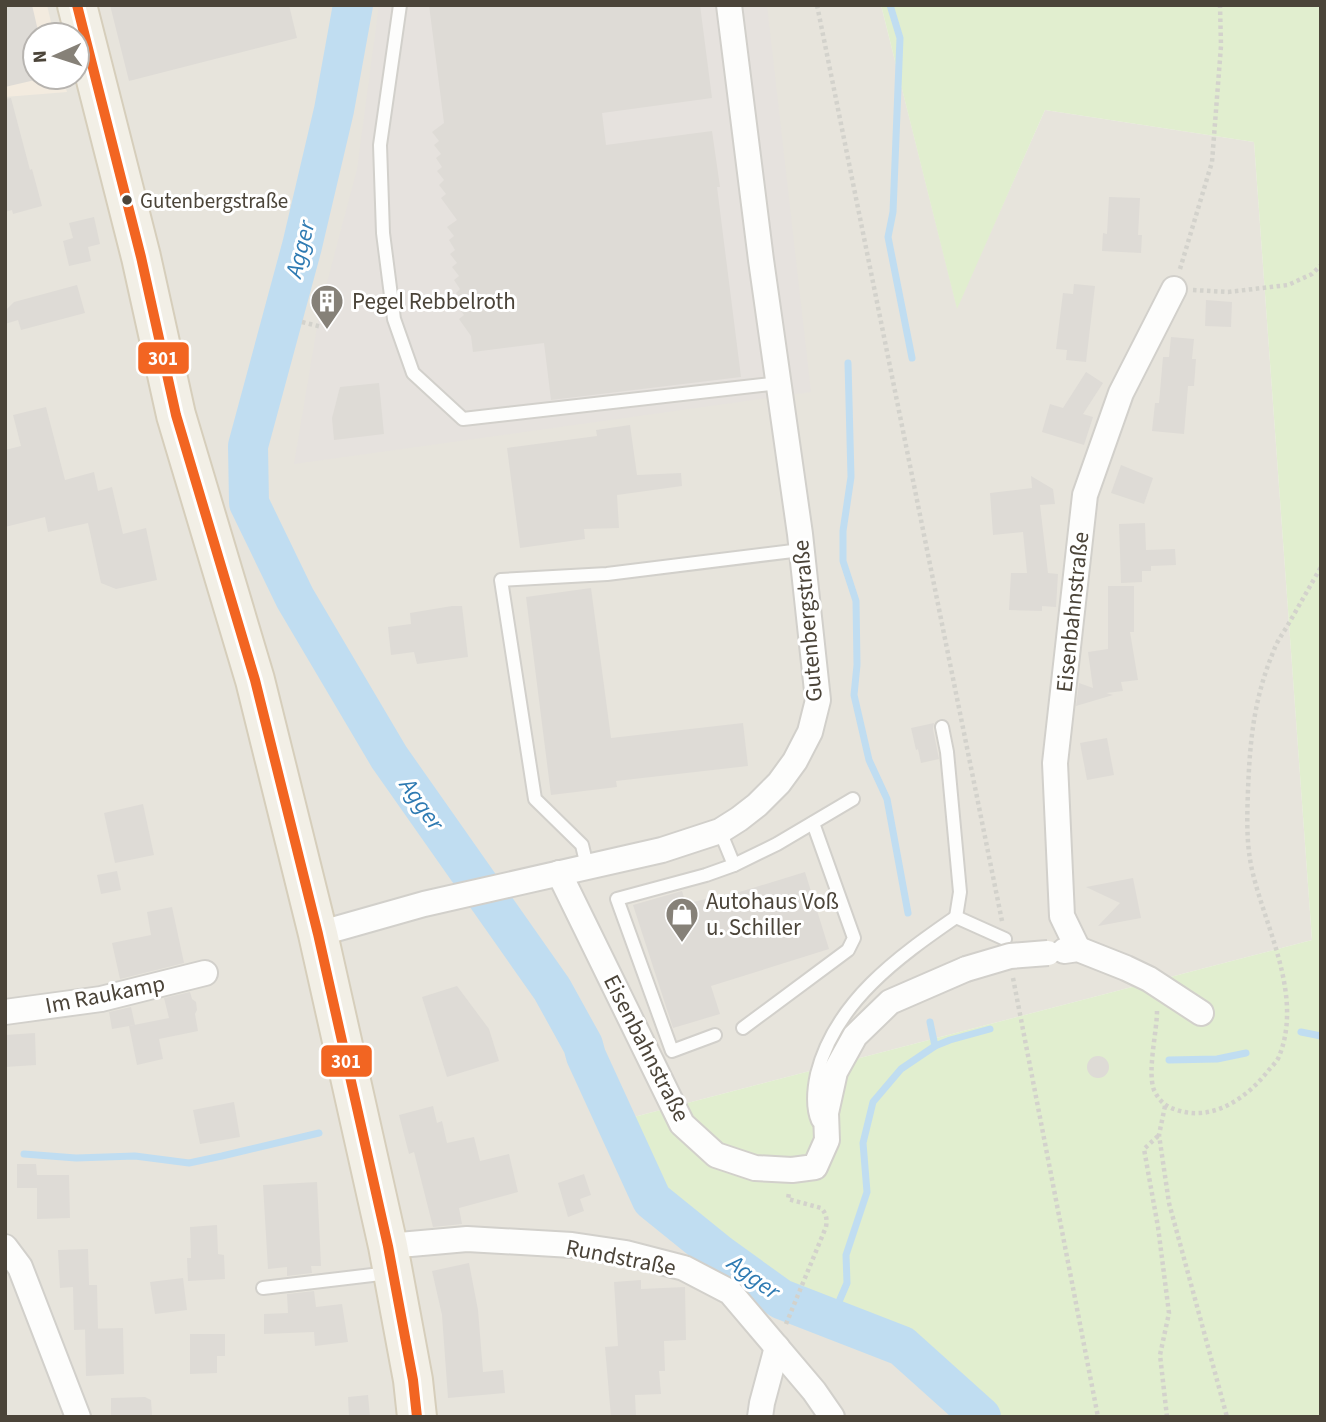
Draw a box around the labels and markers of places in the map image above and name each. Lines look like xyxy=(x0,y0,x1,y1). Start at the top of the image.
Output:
place label: Gutenbergstraße xyxy=(140,186,288,216)
marker: Gutenbergstraße xyxy=(120,193,134,207)
building icon: Pegel Rebbelroth xyxy=(308,282,346,331)
place label: Pegel Rebbelroth xyxy=(352,285,516,318)
place label: Autohaus Voß u. Schiller xyxy=(706,885,839,944)
shop icon: Autohaus Voß u. Schiller xyxy=(663,895,701,944)

